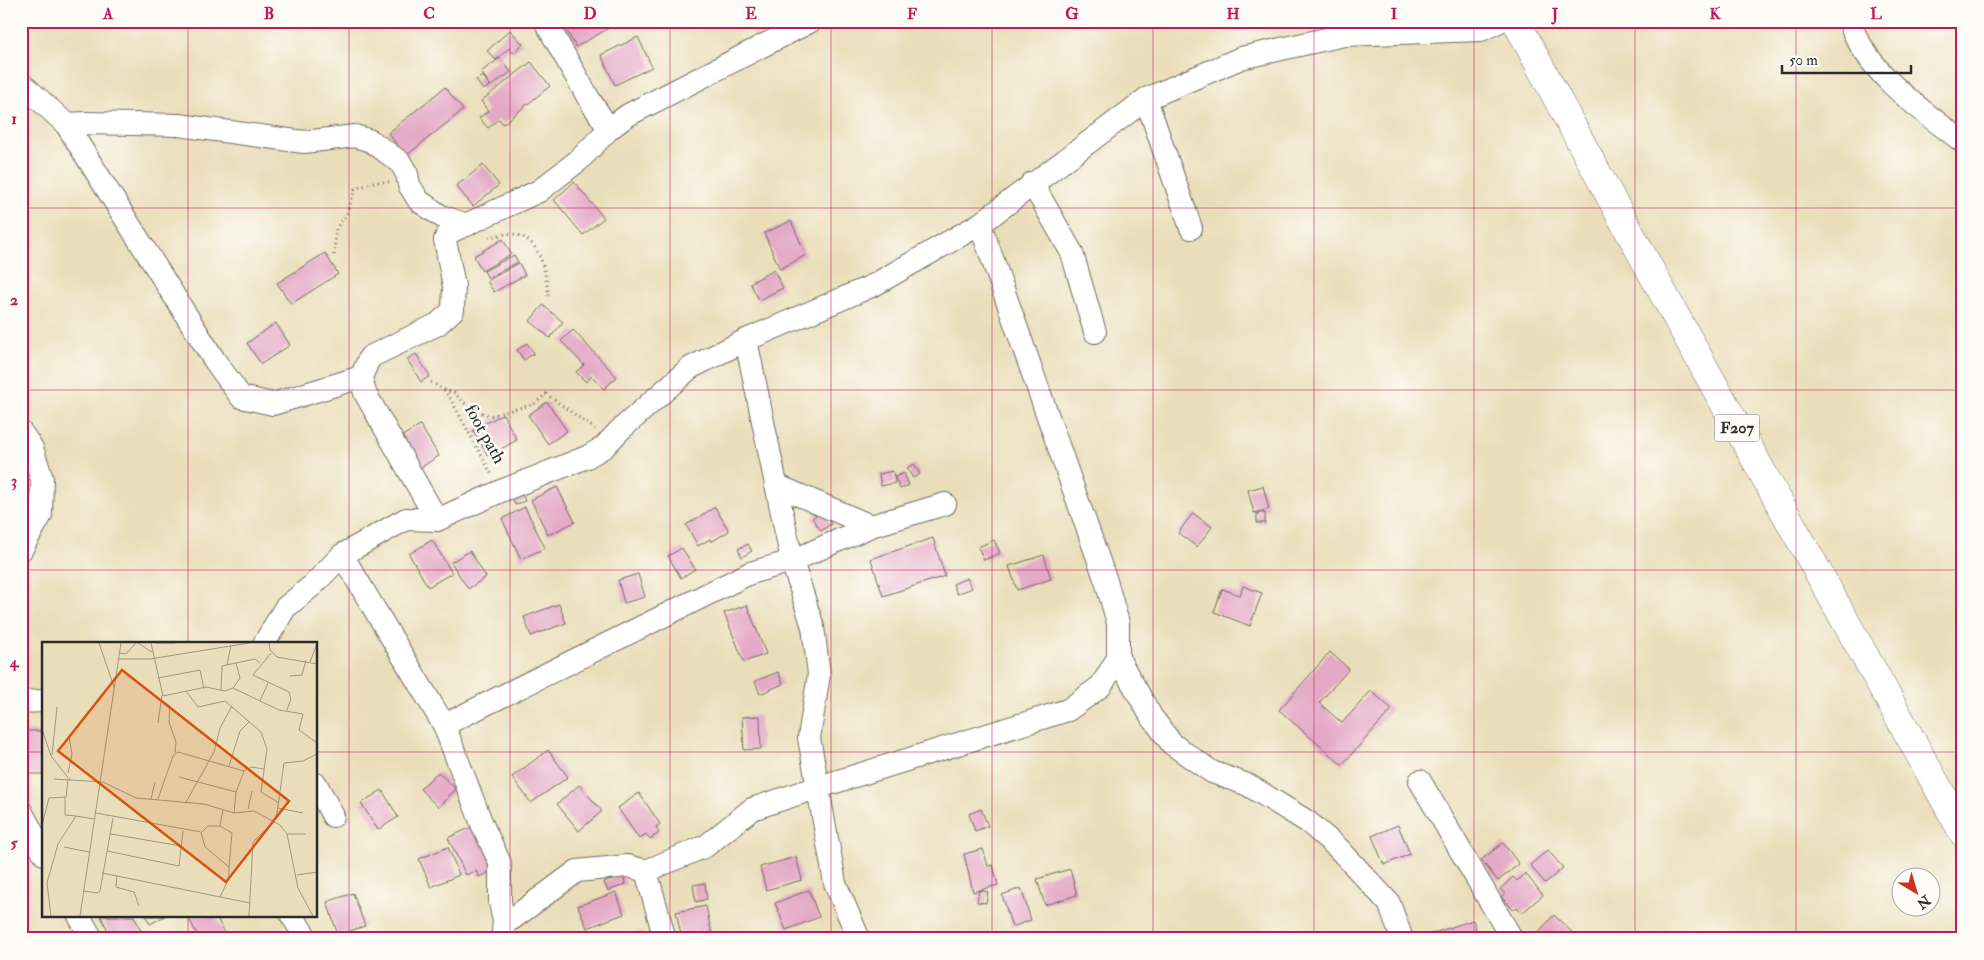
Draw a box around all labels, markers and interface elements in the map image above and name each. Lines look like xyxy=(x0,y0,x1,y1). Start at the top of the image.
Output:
text: A xyxy=(102,4,114,24)
text: B xyxy=(264,4,274,24)
text: C xyxy=(423,4,435,24)
text: D xyxy=(583,4,597,24)
text: E xyxy=(745,4,757,24)
text: F xyxy=(907,4,917,24)
text: G xyxy=(1065,4,1079,24)
text: H xyxy=(1226,4,1240,24)
text: I xyxy=(1391,4,1398,24)
text: J xyxy=(1551,4,1559,25)
text: K xyxy=(1709,4,1721,24)
text: L xyxy=(1870,4,1882,24)
scale bar xyxy=(1782,42,1910,74)
text: 50 m xyxy=(1789,51,1818,70)
text: 1 xyxy=(11,109,17,129)
text: 2 xyxy=(10,290,18,310)
street label: foot path xyxy=(459,400,511,468)
road number: F207 xyxy=(1714,414,1760,442)
text: 3 xyxy=(11,471,17,491)
inset map xyxy=(42,642,318,918)
text: 4 xyxy=(9,652,20,672)
text: 5 xyxy=(10,833,18,853)
north arrow xyxy=(1892,868,1942,918)
text: N xyxy=(1913,891,1935,913)

